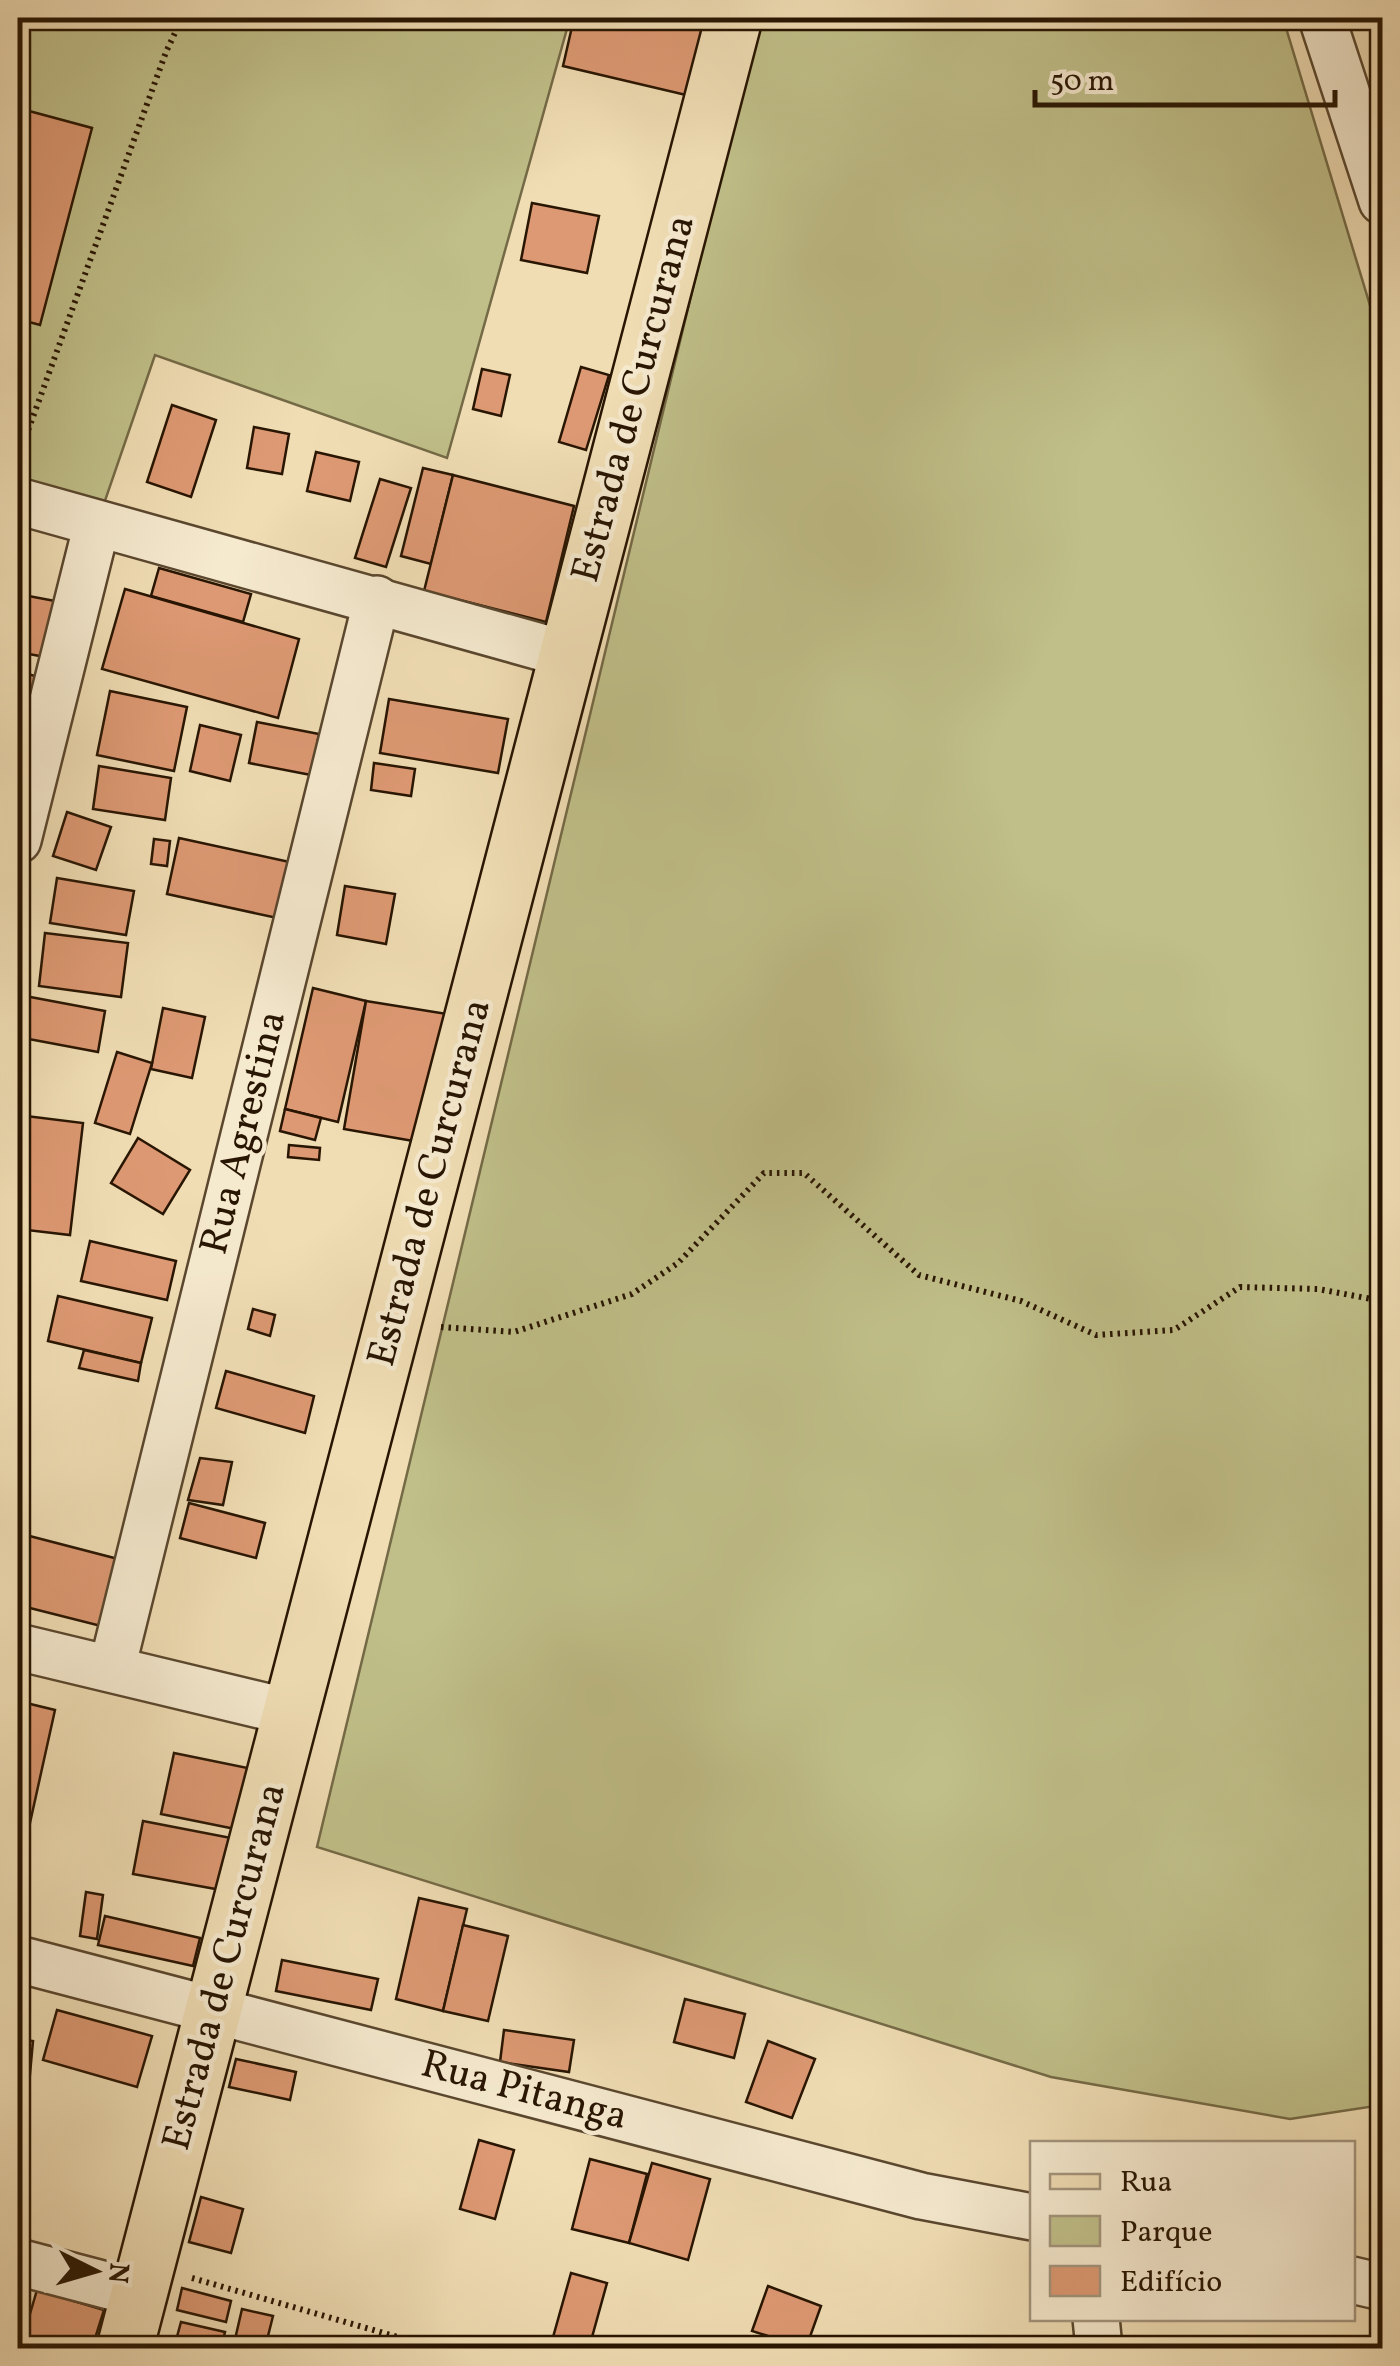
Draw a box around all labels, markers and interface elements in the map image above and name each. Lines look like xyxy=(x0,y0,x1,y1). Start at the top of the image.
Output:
scale bar xyxy=(1035,45,1335,107)
text: 50 m xyxy=(1050,61,1114,103)
street label: Estrada de Curcurana xyxy=(559,209,711,589)
street label: Estrada de Curcurana xyxy=(355,993,507,1373)
street label: Rua Agrestina xyxy=(188,1005,302,1261)
street label: Estrada de Curcurana xyxy=(150,1777,302,2157)
street label: Rua Pitanga xyxy=(415,2038,633,2146)
legend xyxy=(1030,2141,1355,2321)
text: Rua xyxy=(1120,2162,1172,2204)
text: Parque xyxy=(1120,2212,1212,2254)
north arrow xyxy=(45,2221,145,2321)
text: N xyxy=(97,2261,138,2285)
text: Edifício xyxy=(1120,2262,1222,2304)

